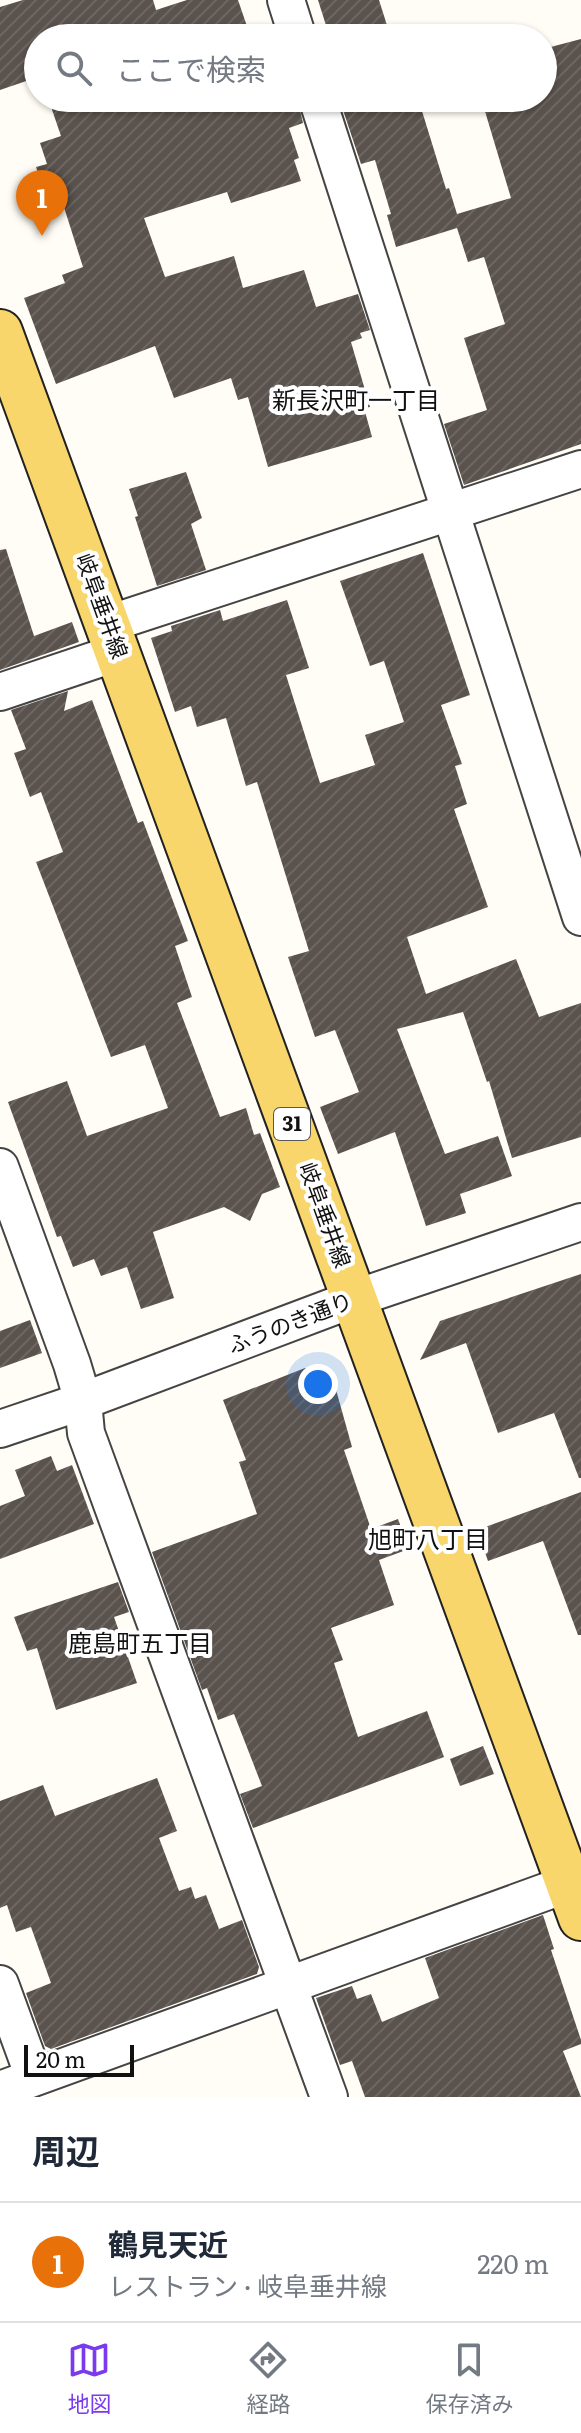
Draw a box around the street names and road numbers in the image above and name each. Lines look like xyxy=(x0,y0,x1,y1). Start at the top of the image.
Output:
street label: 岐阜垂井線 xyxy=(69,548,138,663)
road number: 31 xyxy=(274,1108,310,1140)
street label: 岐阜垂井線 xyxy=(292,1157,361,1272)
street label: ふうのき通り xyxy=(222,1283,357,1361)

